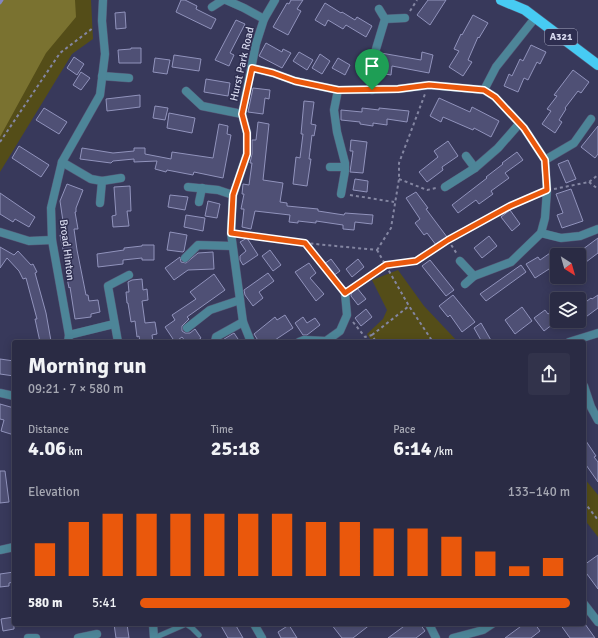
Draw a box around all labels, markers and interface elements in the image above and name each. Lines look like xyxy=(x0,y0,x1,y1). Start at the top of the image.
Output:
street label: Hurst Park Road xyxy=(227,26,257,102)
road number: A321 xyxy=(545,29,577,45)
pin xyxy=(355,49,389,90)
icon: arrive xyxy=(361,55,383,77)
street label: Broad Hinton xyxy=(57,219,77,281)
north arrow xyxy=(550,248,586,284)
map controls xyxy=(550,248,586,328)
button: layers xyxy=(550,292,586,328)
text: Morning run xyxy=(28,352,147,379)
button: share xyxy=(528,353,570,395)
text: 09:21 · 7 × 580 m xyxy=(28,381,123,397)
text: Distance xyxy=(28,423,69,436)
text: Time xyxy=(211,423,233,436)
text: Pace xyxy=(393,423,416,436)
text: 4.06 xyxy=(28,436,66,461)
text: 25:18 xyxy=(211,436,260,461)
text: 6:14 xyxy=(393,436,432,461)
text: km xyxy=(66,445,83,458)
text: /km xyxy=(432,445,453,458)
text: Elevation xyxy=(28,484,80,500)
text: 133–140 m xyxy=(508,484,570,500)
text: 580 m xyxy=(28,595,62,611)
text: 5:41 xyxy=(92,595,117,611)

